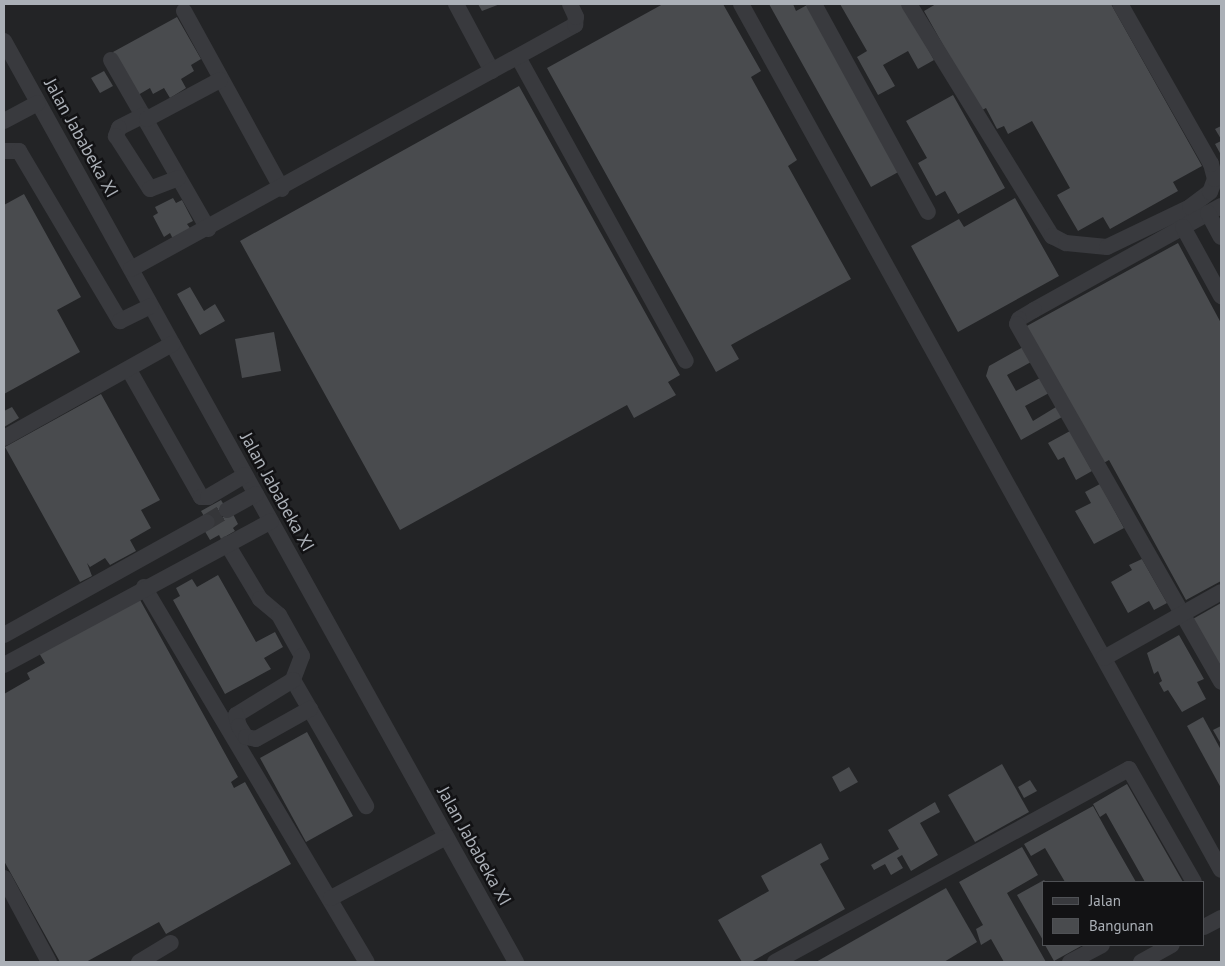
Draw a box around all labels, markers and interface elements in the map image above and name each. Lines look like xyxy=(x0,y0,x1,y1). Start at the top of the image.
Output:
street label: Jalan Jababeka XI xyxy=(39,74,123,202)
street label: Jalan Jababeka XI xyxy=(235,428,319,556)
street label: Jalan Jababeka XI xyxy=(432,782,516,910)
legend xyxy=(1042,881,1205,946)
text: Jalan xyxy=(1089,891,1121,910)
text: Bangunan xyxy=(1089,916,1153,935)

